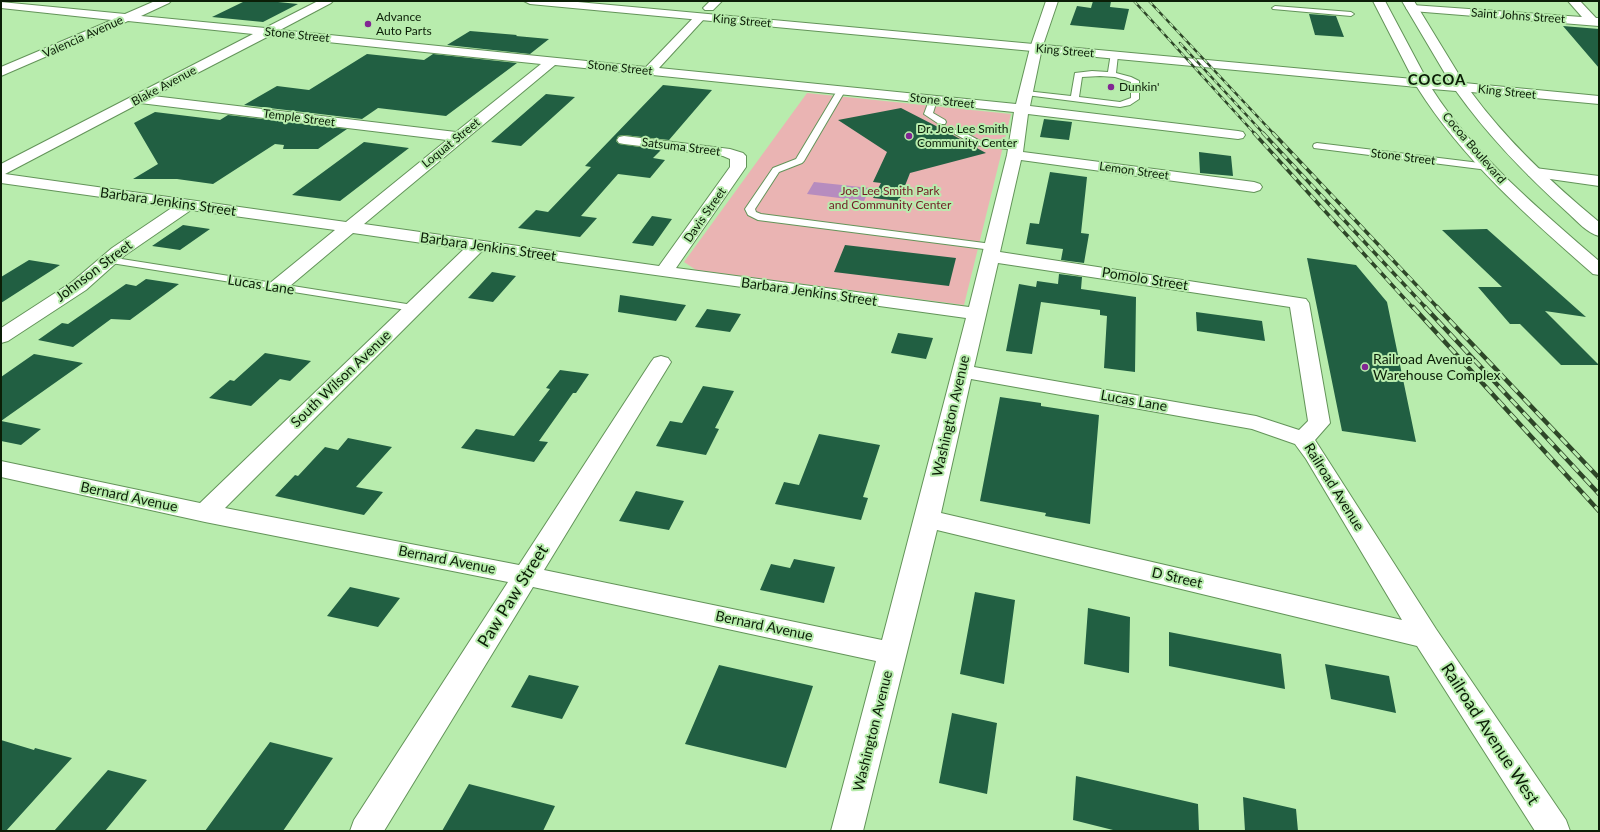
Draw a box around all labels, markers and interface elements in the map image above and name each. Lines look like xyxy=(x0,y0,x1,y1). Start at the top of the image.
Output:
street label: Saint Johns Street xyxy=(1471,6,1565,26)
place label: Advance Auto Parts xyxy=(376,10,432,38)
street label: King Street xyxy=(712,11,772,31)
street label: Valencia Avenue xyxy=(41,13,125,61)
marker: Advance Auto Parts xyxy=(363,19,373,29)
street label: Stone Street xyxy=(264,24,330,46)
street label: King Street xyxy=(1035,41,1095,61)
street label: Stone Street xyxy=(587,57,653,79)
street label: Blake Avenue xyxy=(129,63,199,109)
district label: COCOA xyxy=(1408,71,1466,89)
place label: Dunkin' xyxy=(1119,80,1159,94)
marker: Dunkin' xyxy=(1106,82,1116,92)
street label: King Street xyxy=(1477,82,1537,102)
street label: Stone Street xyxy=(909,90,975,112)
street label: Temple Street xyxy=(262,106,336,130)
street label: Cocoa Boulevard xyxy=(1439,110,1509,186)
street label: Loquat Street xyxy=(419,115,483,171)
place label: Dr. Joe Lee Smith Community Center xyxy=(917,122,1017,150)
marker: Dr. Joe Lee Smith Community Center xyxy=(904,131,914,141)
street label: Satsuma Street xyxy=(641,135,721,159)
street label: Stone Street xyxy=(1370,146,1436,168)
street label: Lemon Street xyxy=(1098,159,1170,183)
street label: Barbara Jenkins Street xyxy=(99,184,237,220)
park label: Joe Lee Smith Park and Community Center xyxy=(829,184,951,212)
street label: Davis Street xyxy=(681,185,729,245)
street label: Barbara Jenkins Street xyxy=(419,229,557,265)
street label: Johnson Street xyxy=(52,237,136,305)
street label: Pomolo Street xyxy=(1101,264,1189,294)
street label: Lucas Lane xyxy=(226,271,296,299)
street label: Barbara Jenkins Street xyxy=(740,274,878,310)
street label: South Wilson Avenue xyxy=(287,327,395,431)
place label: Railroad Avenue Warehouse Complex xyxy=(1373,351,1501,384)
street label: Washington Avenue xyxy=(929,354,973,478)
marker: Railroad Avenue Warehouse Complex xyxy=(1360,362,1370,372)
street label: Lucas Lane xyxy=(1099,387,1169,415)
street label: Railroad Avenue xyxy=(1300,440,1368,534)
street label: Bernard Avenue xyxy=(79,479,179,515)
street label: Paw Paw Street xyxy=(473,541,553,651)
street label: Bernard Avenue xyxy=(397,542,497,578)
street label: D Street xyxy=(1150,564,1204,592)
street label: Bernard Avenue xyxy=(714,608,814,644)
street label: Railroad Avenue West xyxy=(1437,659,1543,809)
street label: Washington Avenue xyxy=(850,669,896,793)

